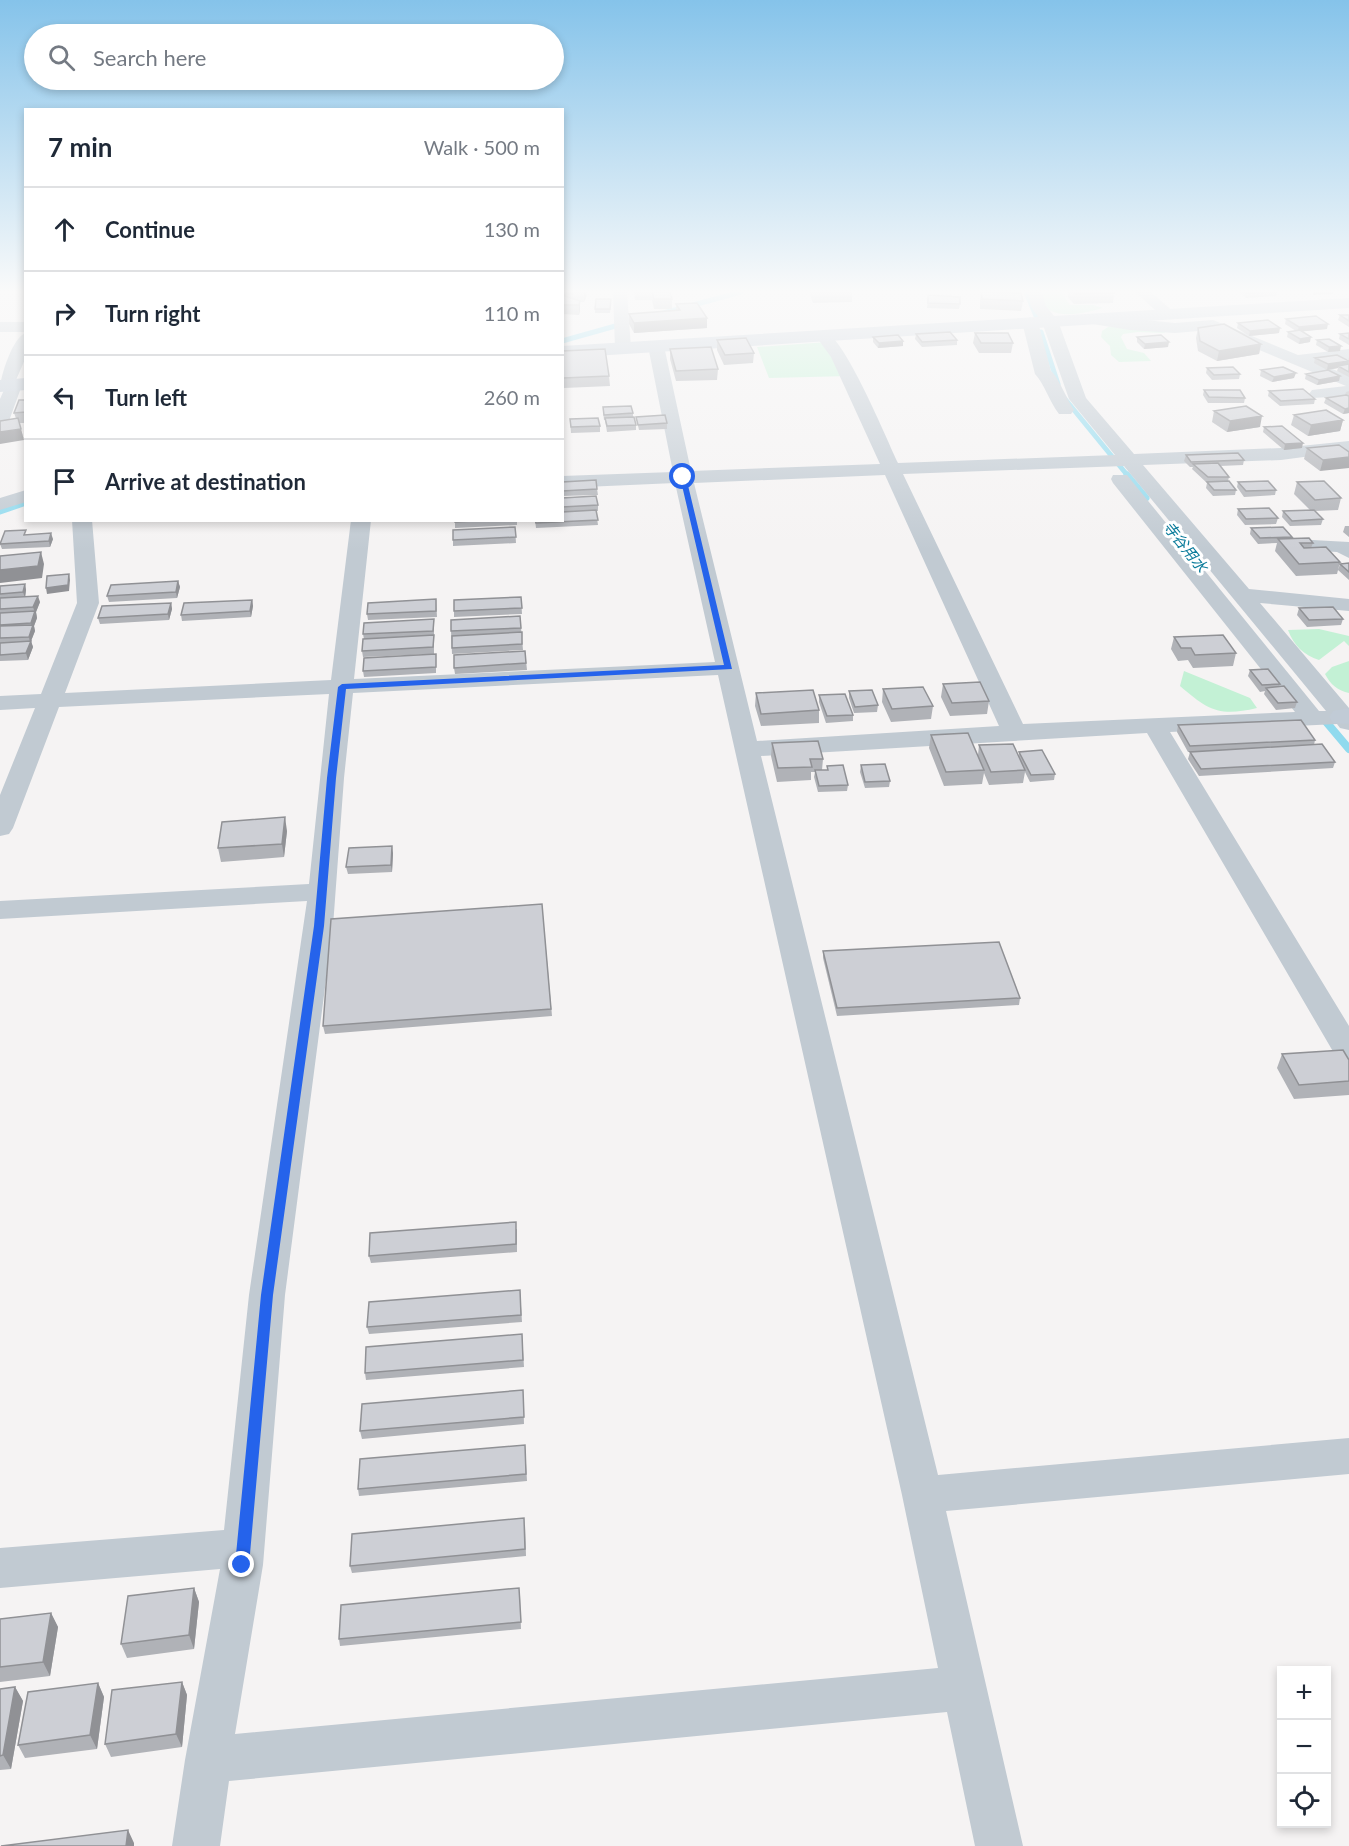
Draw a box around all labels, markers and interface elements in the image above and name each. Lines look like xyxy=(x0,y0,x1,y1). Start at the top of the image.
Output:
search box xyxy=(24,24,564,90)
icon: search xyxy=(45,41,78,74)
text: Search here xyxy=(93,44,206,71)
text: 7 min xyxy=(48,131,112,163)
text: Walk · 500 m xyxy=(424,135,540,159)
icon: ahead xyxy=(48,213,81,246)
text: Continue xyxy=(105,216,195,243)
text: 130 m xyxy=(484,217,540,241)
icon: right xyxy=(48,297,81,330)
text: Turn right xyxy=(105,300,200,327)
text: 110 m xyxy=(484,301,540,325)
icon: left xyxy=(48,381,81,414)
text: Turn left xyxy=(105,384,187,411)
text: 260 m xyxy=(484,385,540,409)
route start xyxy=(669,463,695,489)
icon: arrive xyxy=(48,465,81,498)
text: Arrive at destination xyxy=(105,468,306,495)
water label: 寺谷用水 xyxy=(1160,517,1213,577)
route end xyxy=(228,1551,254,1577)
map controls xyxy=(1277,1666,1331,1828)
button: + xyxy=(1277,1666,1331,1720)
button: − xyxy=(1277,1720,1331,1774)
button: locate xyxy=(1277,1774,1331,1828)

